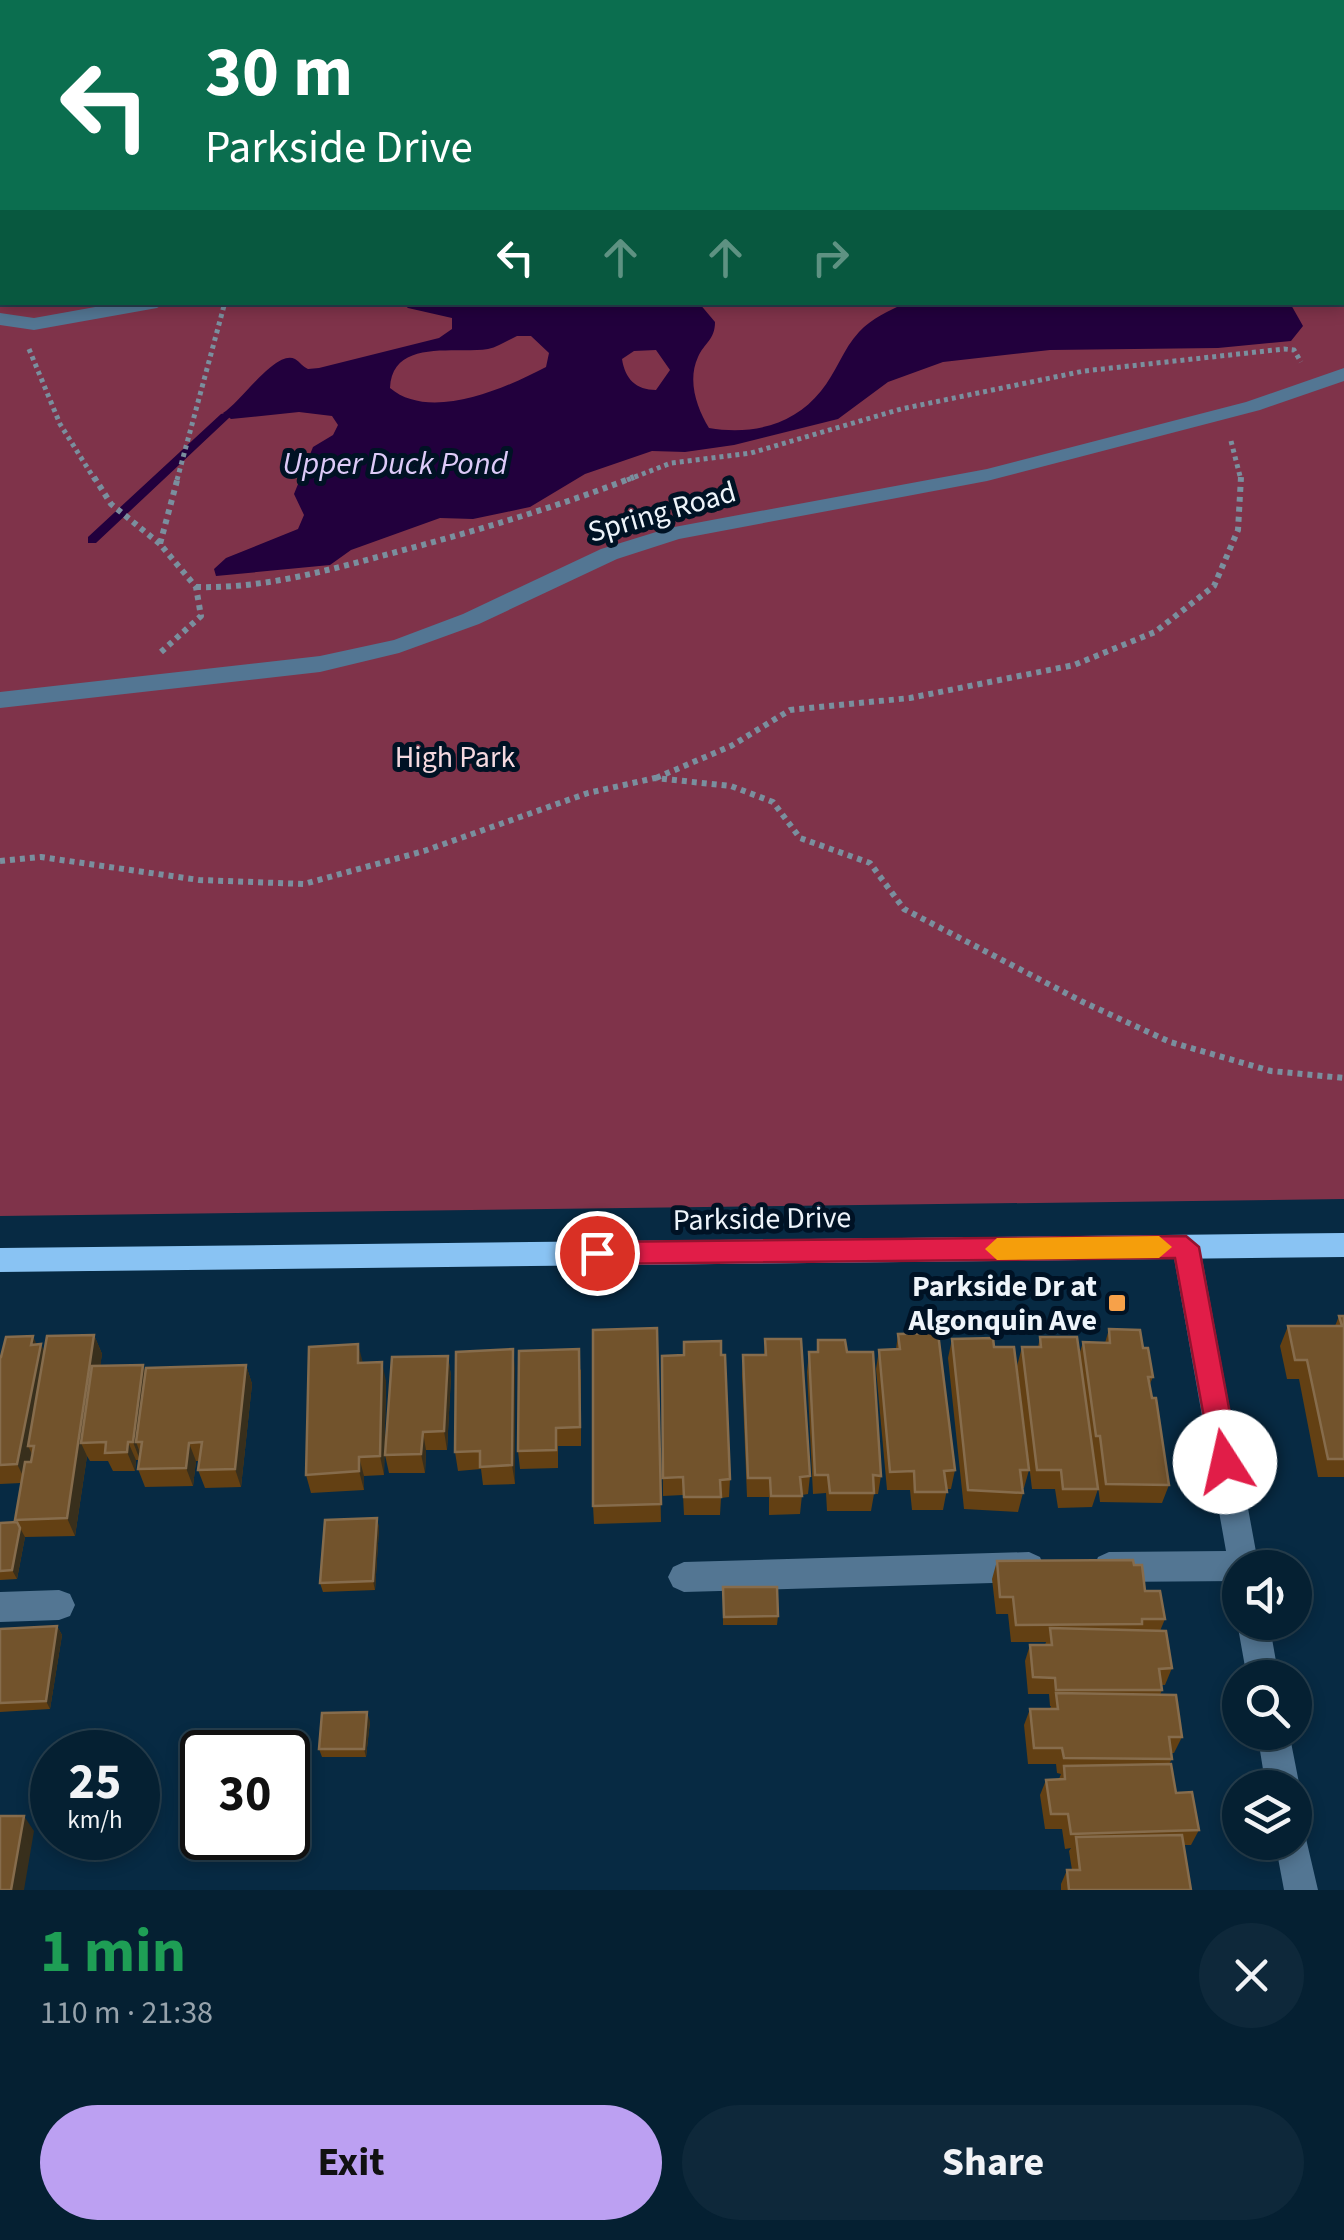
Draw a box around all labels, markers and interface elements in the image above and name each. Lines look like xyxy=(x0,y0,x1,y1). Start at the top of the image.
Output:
text: 30 m xyxy=(205,23,353,123)
icon: left xyxy=(40,40,170,170)
text: Parkside Drive xyxy=(205,116,473,180)
icon: left xyxy=(488,230,543,285)
icon: ahead xyxy=(593,230,648,285)
icon: ahead xyxy=(698,230,753,285)
icon: right xyxy=(803,230,858,285)
water label: Upper Duck Pond xyxy=(282,441,509,487)
street label: Spring Road xyxy=(583,470,741,554)
park label: High Park xyxy=(395,736,515,779)
street label: Parkside Drive xyxy=(672,1196,852,1242)
pin xyxy=(555,1211,640,1296)
icon: arrive xyxy=(570,1226,625,1281)
place label: Parkside Dr at Algonquin Ave xyxy=(908,1265,1098,1342)
marker: Parkside Dr at Algonquin Ave xyxy=(1106,1292,1128,1314)
position arrow xyxy=(1173,1410,1277,1514)
map controls xyxy=(1222,1550,1312,1860)
button: sound xyxy=(1222,1550,1312,1640)
button: search xyxy=(1222,1660,1312,1750)
speed limit sign: 30 xyxy=(180,1730,310,1860)
text: 25 xyxy=(69,1747,121,1818)
button: layers xyxy=(1222,1770,1312,1860)
text: km/h xyxy=(67,1802,123,1838)
text: 1 min xyxy=(40,1910,186,1995)
button: close xyxy=(1199,1923,1304,2028)
text: 110 m · 21:38 xyxy=(40,1990,213,2036)
button: Exit xyxy=(40,2105,662,2220)
button: Share xyxy=(682,2105,1304,2220)

